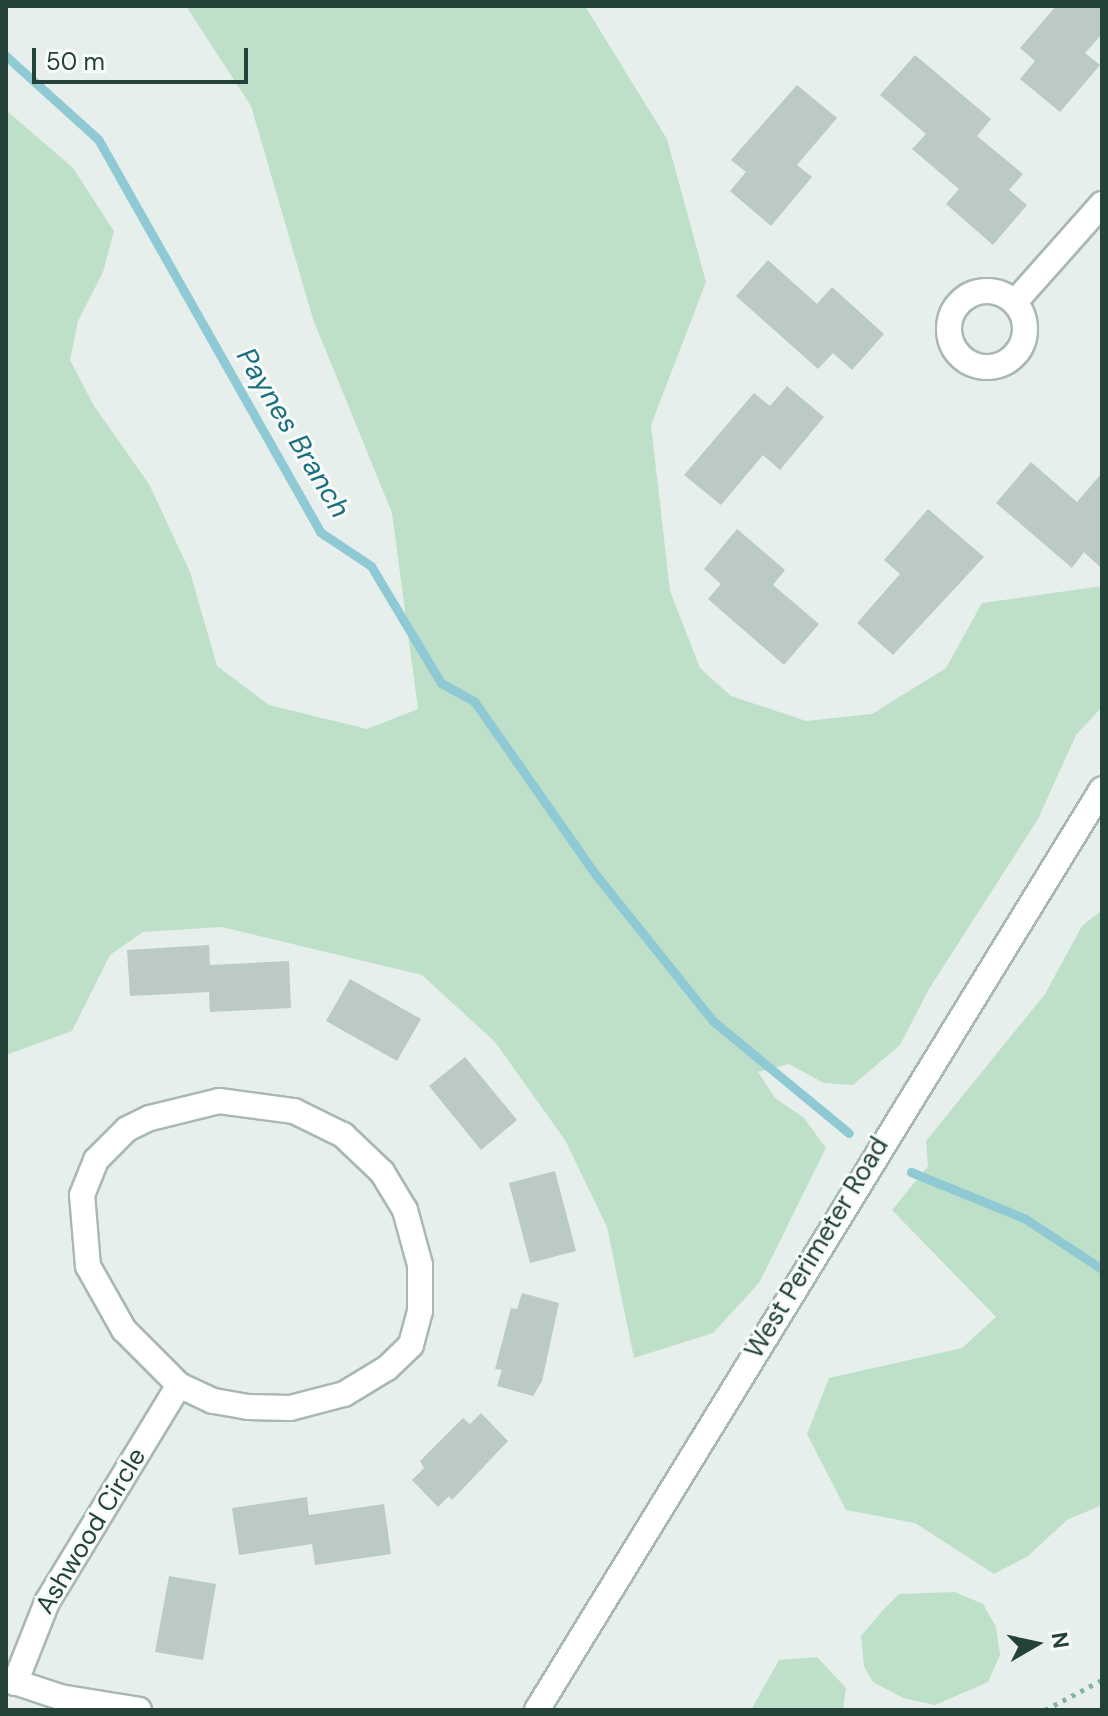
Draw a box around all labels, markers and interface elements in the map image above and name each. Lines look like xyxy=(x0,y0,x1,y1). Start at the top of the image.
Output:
scale bar xyxy=(36,32,252,82)
text: 50 m xyxy=(46,46,105,77)
water label: Paynes Branch xyxy=(229,342,357,524)
street label: West Perimeter Road xyxy=(739,1132,895,1364)
street label: Ashwood Circle xyxy=(29,1442,153,1620)
north arrow xyxy=(996,1604,1076,1684)
text: N xyxy=(1045,1630,1076,1650)

